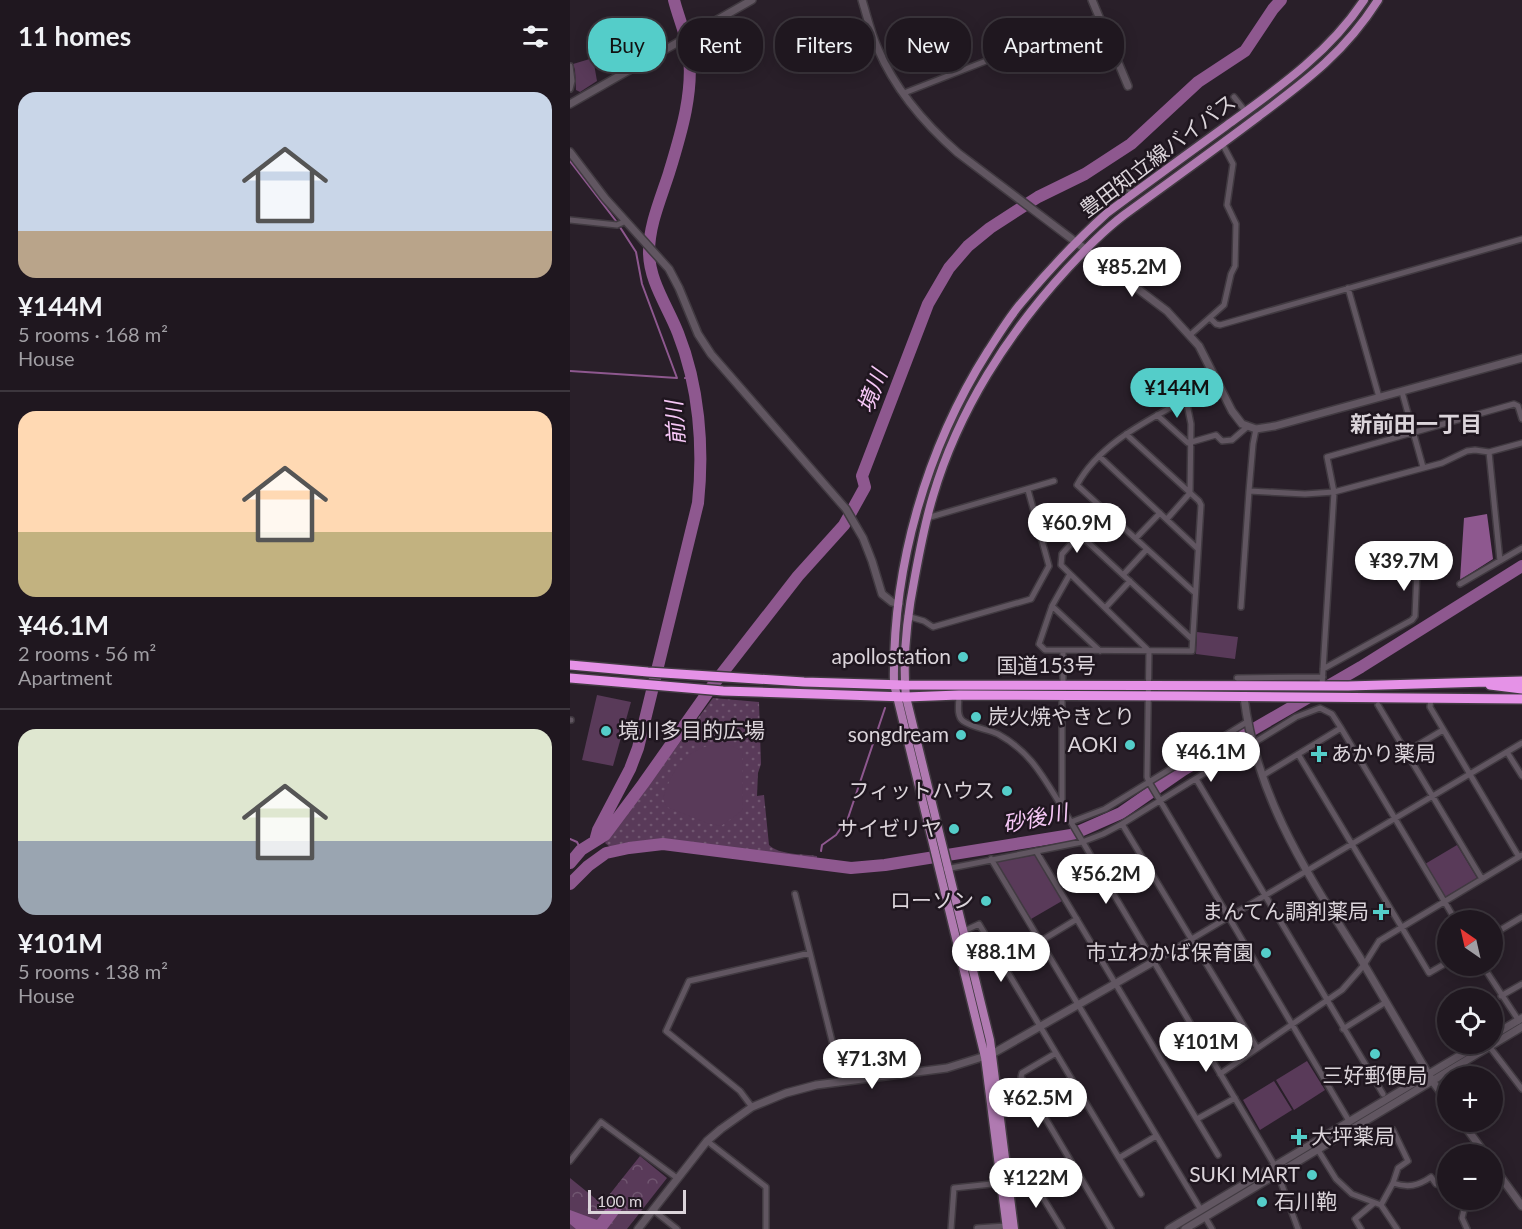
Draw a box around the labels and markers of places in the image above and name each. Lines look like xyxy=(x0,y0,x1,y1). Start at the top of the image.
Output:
pin: ¥85.2M xyxy=(1083,247,1181,298)
pin: ¥144M xyxy=(1135,368,1219,419)
pin: ¥60.9M xyxy=(1028,503,1126,554)
pin: ¥39.7M xyxy=(1355,541,1453,592)
place label: apollostation xyxy=(832,643,951,668)
marker: apollostation xyxy=(956,650,970,664)
place label: 炭火焼やきとり xyxy=(988,703,1135,728)
marker: 炭火焼やきとり xyxy=(969,710,983,724)
place label: 境川多目的広場 xyxy=(618,717,765,742)
place label: songdream xyxy=(848,721,949,746)
marker: 境川多目的広場 xyxy=(599,724,613,738)
marker: songdream xyxy=(954,728,968,742)
place label: AOKI xyxy=(1068,731,1118,756)
pin: ¥46.1M xyxy=(1162,732,1260,783)
marker: AOKI xyxy=(1123,738,1137,752)
place label: あかり薬局 xyxy=(1331,740,1436,765)
marker: あかり薬局 xyxy=(1312,747,1326,761)
place label: フィットハウス xyxy=(848,777,995,802)
marker: フィットハウス xyxy=(1000,784,1014,798)
place label: サイゼリヤ xyxy=(837,815,942,840)
marker: サイゼリヤ xyxy=(947,822,961,836)
pin: ¥56.2M xyxy=(1057,854,1155,905)
place label: ローソン xyxy=(890,887,974,912)
marker: ローソン xyxy=(979,894,993,908)
place label: まんてん調剤薬局 xyxy=(1202,898,1369,923)
marker: まんてん調剤薬局 xyxy=(1374,905,1388,919)
pin: ¥88.1M xyxy=(952,932,1050,983)
place label: 市立わかば保育園 xyxy=(1086,939,1254,964)
marker: 市立わかば保育園 xyxy=(1259,946,1273,960)
pin: ¥101M xyxy=(1164,1022,1248,1073)
pin: ¥71.3M xyxy=(823,1039,921,1090)
marker: 三好郵便局 xyxy=(1368,1047,1382,1061)
place label: 三好郵便局 xyxy=(1323,1062,1428,1087)
pin: ¥62.5M xyxy=(989,1078,1087,1129)
place label: 大坪薬局 xyxy=(1311,1123,1395,1148)
marker: 大坪薬局 xyxy=(1292,1130,1306,1144)
pin: ¥122M xyxy=(994,1158,1078,1209)
place label: SUKI MART xyxy=(1189,1161,1301,1186)
marker: SUKI MART xyxy=(1305,1168,1319,1182)
place label: 石川鞄 xyxy=(1274,1188,1337,1213)
marker: 石川鞄 xyxy=(1255,1195,1269,1209)

